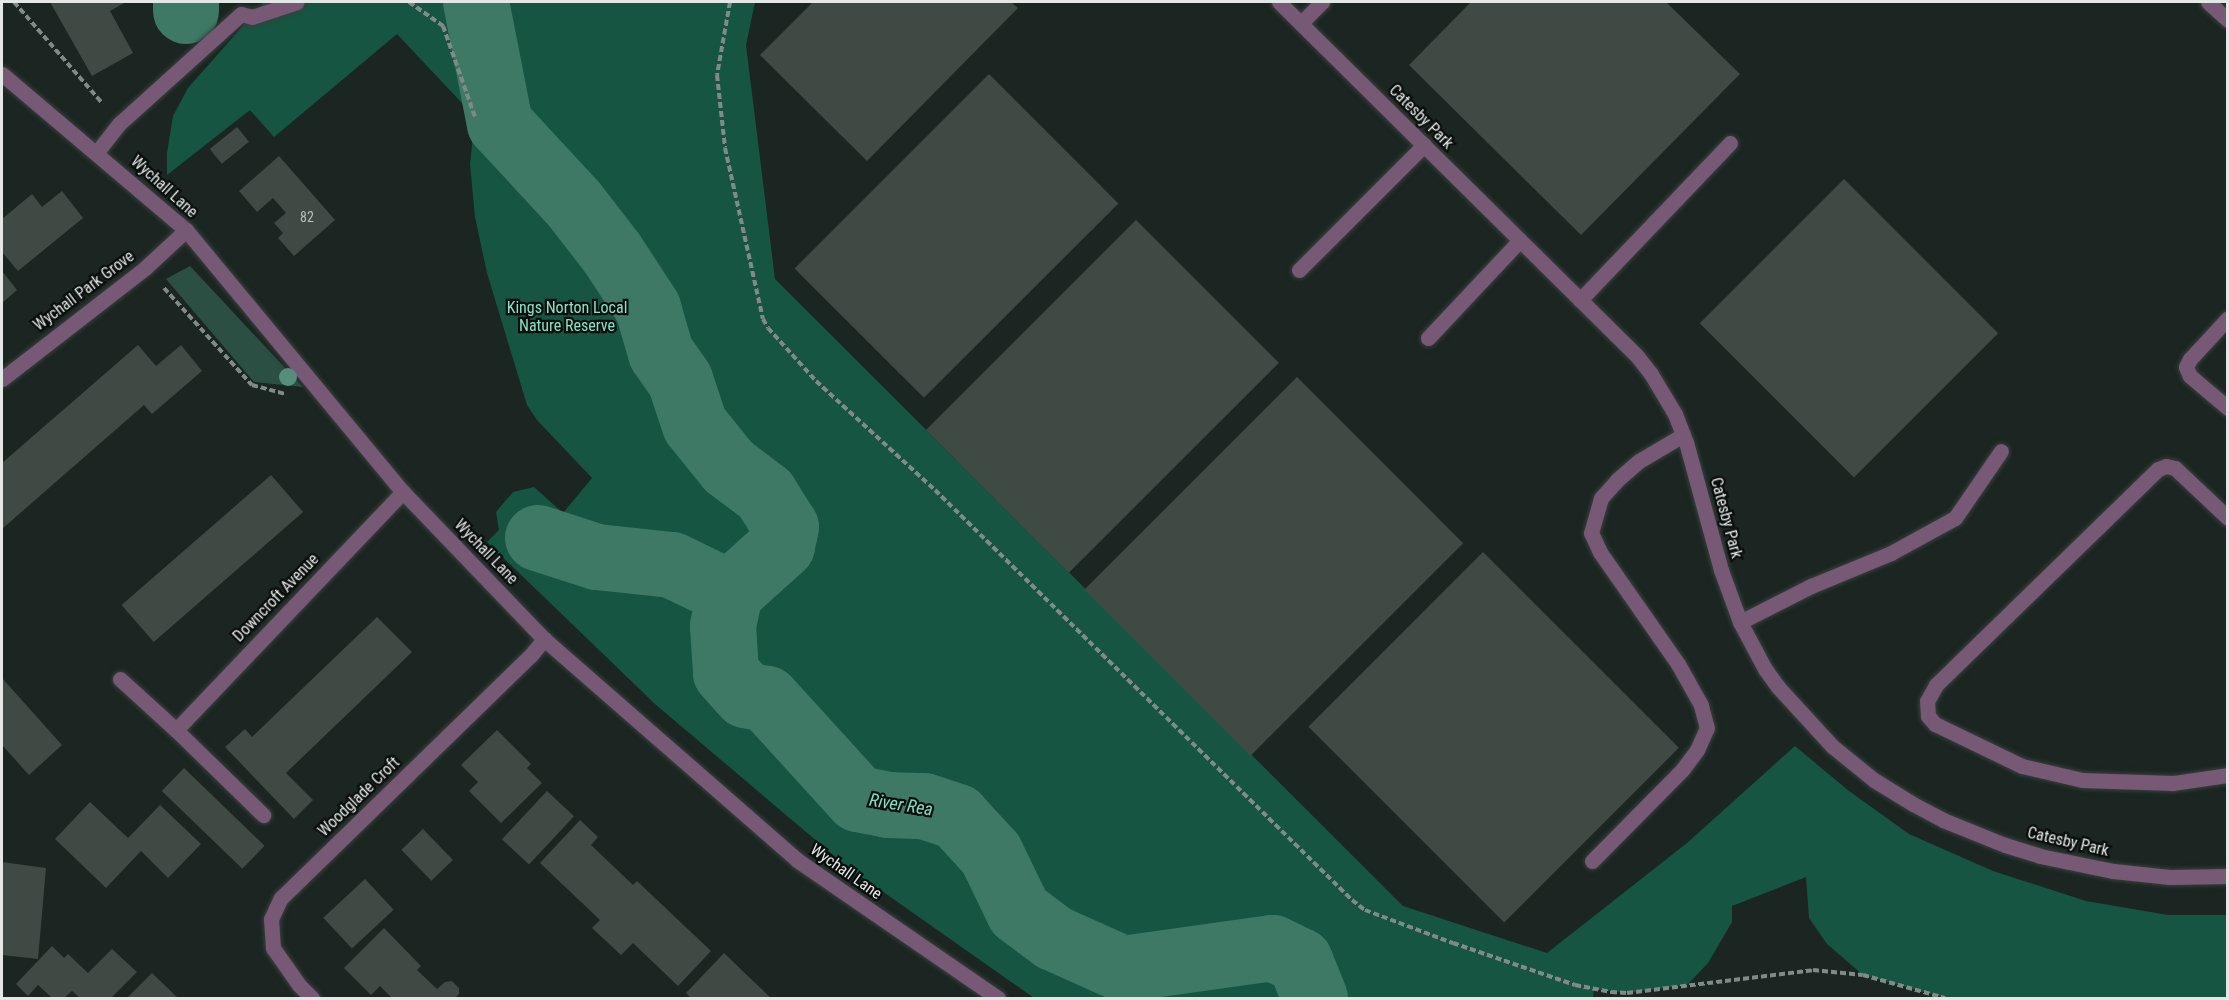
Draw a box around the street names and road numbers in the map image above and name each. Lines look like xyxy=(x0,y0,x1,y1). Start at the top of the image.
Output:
street label: Catesby Park xyxy=(1385,81,1457,153)
street label: Wychall Lane xyxy=(127,152,201,222)
street label: Wychall Park Grove xyxy=(30,247,138,335)
street label: Catesby Park xyxy=(1706,475,1746,561)
street label: Wychall Lane xyxy=(450,515,522,589)
street label: Downcroft Avenue xyxy=(229,550,323,646)
street label: Woodglade Croft xyxy=(314,753,404,841)
street label: Catesby Park xyxy=(2025,823,2111,861)
street label: Wychall Lane xyxy=(806,840,886,904)

